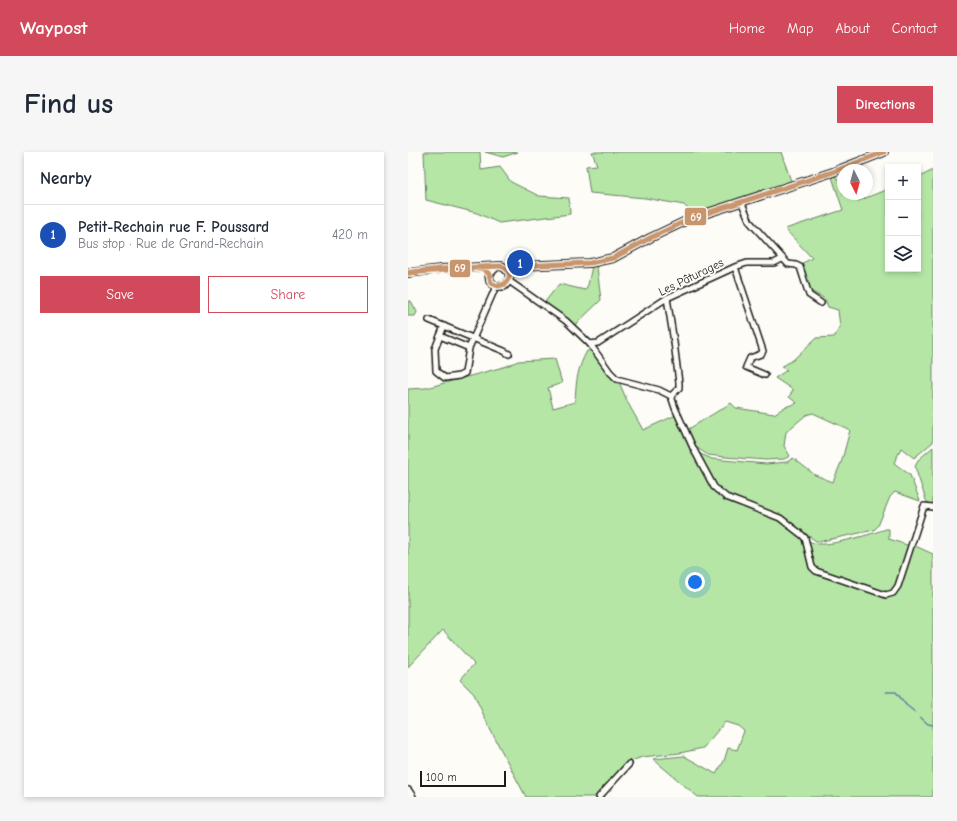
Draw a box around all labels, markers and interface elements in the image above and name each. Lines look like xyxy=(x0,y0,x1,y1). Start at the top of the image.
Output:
text: Waypost xyxy=(20,17,88,39)
text: Home xyxy=(729,20,765,37)
text: Map xyxy=(787,20,813,37)
text: About xyxy=(835,20,870,37)
text: Contact xyxy=(892,20,937,37)
button: Directions xyxy=(837,86,933,123)
text: Find us xyxy=(24,88,113,120)
north arrow xyxy=(837,164,873,200)
map controls xyxy=(885,164,921,272)
button: + xyxy=(885,164,921,200)
text: Nearby xyxy=(40,169,91,188)
button: − xyxy=(885,200,921,236)
line badge: 69 xyxy=(684,207,707,226)
text: 69 xyxy=(690,211,702,224)
text: Petit-Rechain rue F. Poussard xyxy=(78,218,269,236)
text: 1 xyxy=(50,227,56,242)
text: 420 m xyxy=(332,227,368,242)
text: Bus stop · Rue de Grand-Rechain xyxy=(78,236,263,251)
button: layers xyxy=(885,236,921,272)
pin: 1 xyxy=(507,248,533,278)
street label: Les Pâturages xyxy=(656,255,726,299)
line badge: 69 xyxy=(449,259,471,278)
text: 69 xyxy=(454,262,466,275)
button: Save xyxy=(40,276,200,313)
button: Share xyxy=(208,276,368,313)
your location xyxy=(685,572,705,592)
scale bar xyxy=(420,769,506,788)
text: 100 m xyxy=(426,771,457,784)

